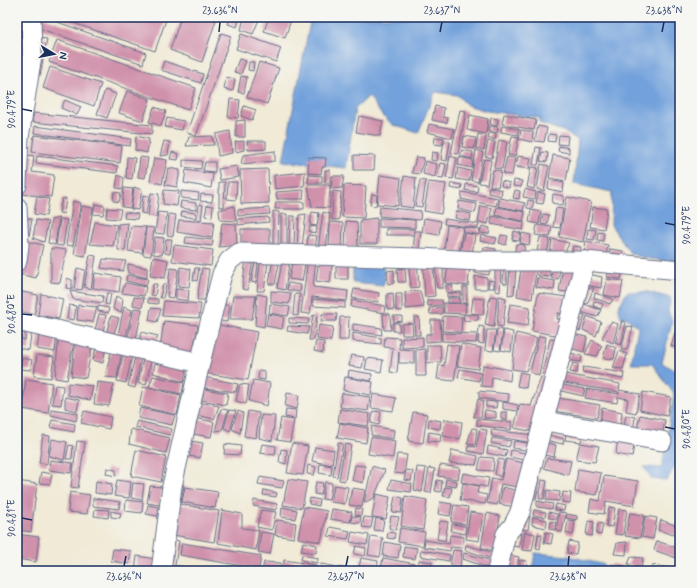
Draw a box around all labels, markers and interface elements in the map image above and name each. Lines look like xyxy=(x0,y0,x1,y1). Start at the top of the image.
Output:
text: 23.636°N xyxy=(202,4,238,18)
text: 23.637°N xyxy=(424,4,461,18)
text: 23.638°N xyxy=(646,4,682,18)
north arrow xyxy=(34,34,74,74)
text: N xyxy=(55,51,70,60)
text: 90.479°E xyxy=(5,90,19,128)
text: 90.479°E xyxy=(680,206,694,244)
text: 90.480°E xyxy=(5,294,19,334)
text: 90.480°E xyxy=(680,409,694,449)
text: 90.481°E xyxy=(5,499,19,537)
text: 23.636°N xyxy=(106,570,142,584)
text: 23.637°N xyxy=(328,570,365,584)
text: 23.638°N xyxy=(550,570,586,584)

